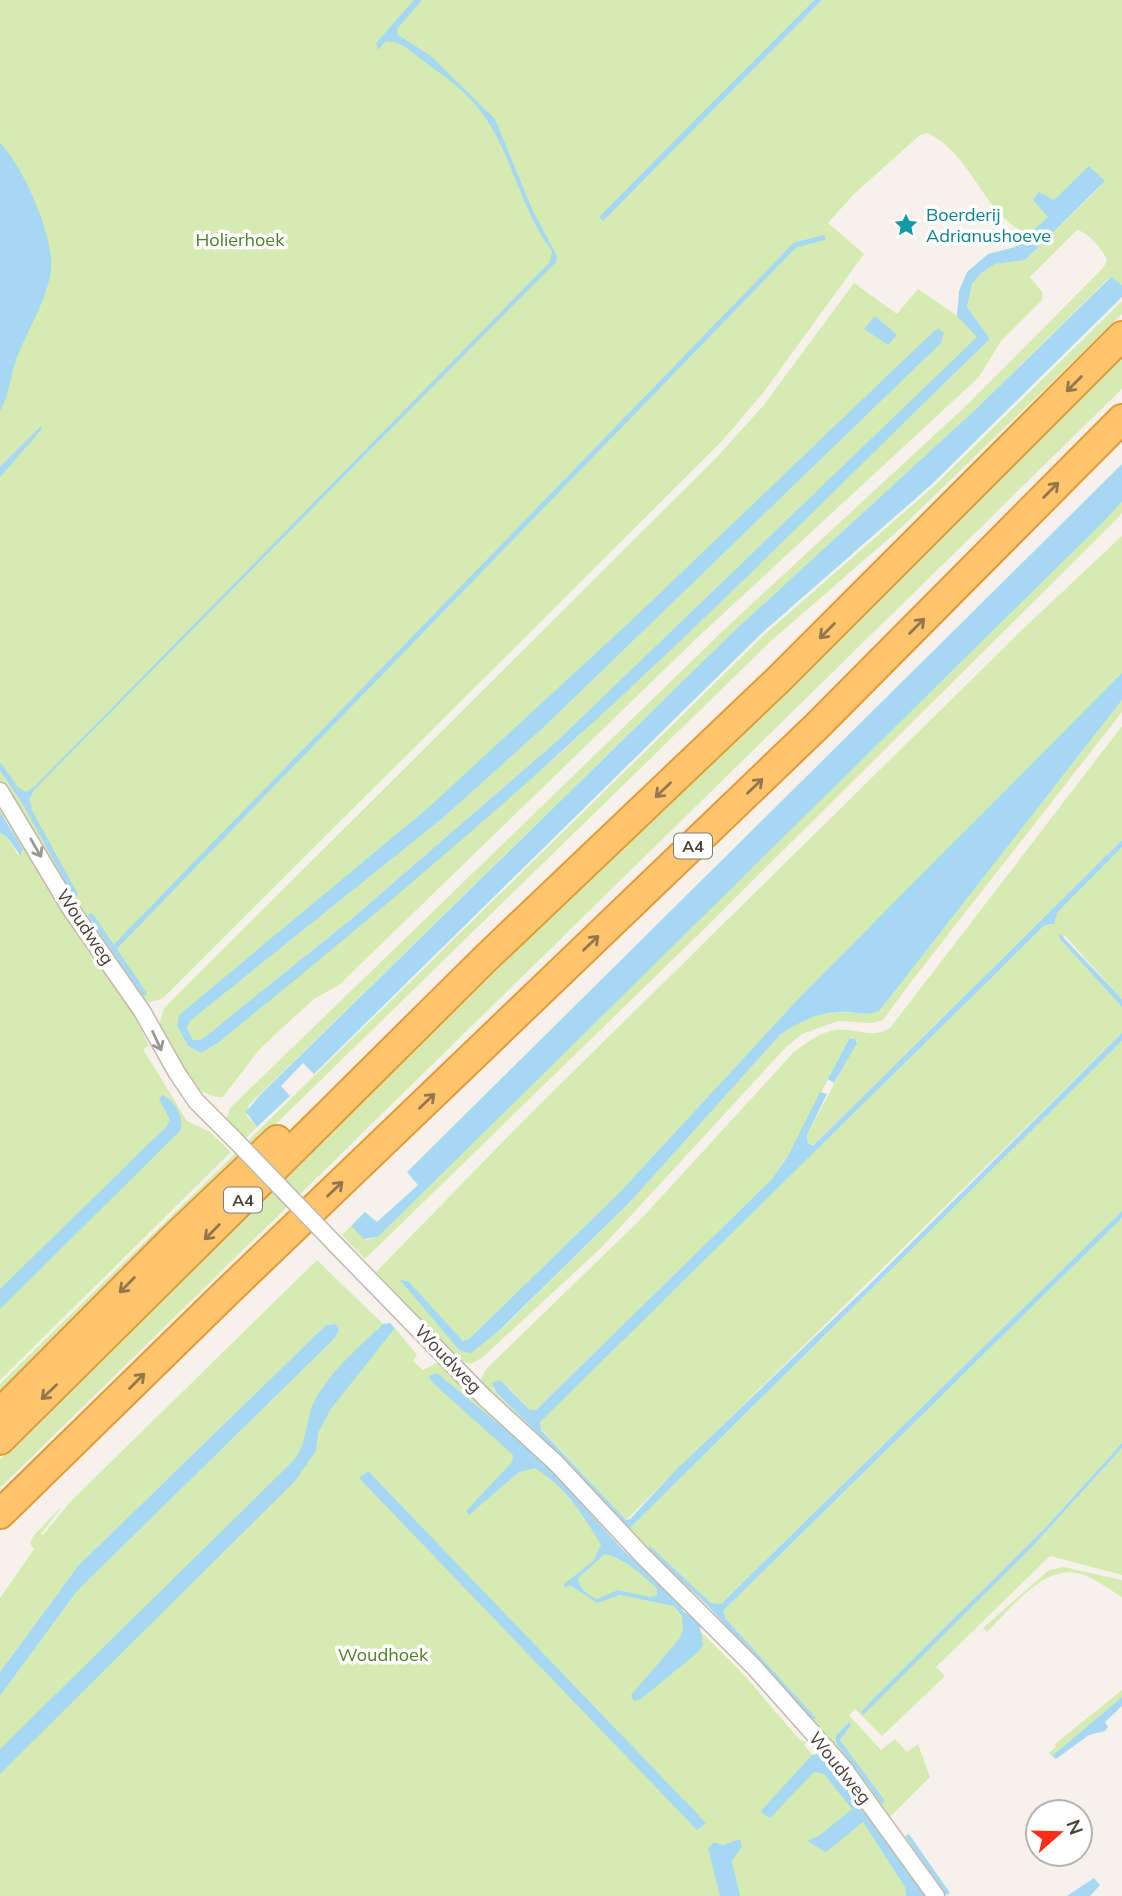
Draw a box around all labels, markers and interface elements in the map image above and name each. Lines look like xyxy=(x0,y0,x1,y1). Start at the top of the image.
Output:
place label: Boerderij Adrianushoeve xyxy=(926,203,1051,247)
place icon: Boerderij Adrianushoeve xyxy=(892,211,920,239)
park label: Holierhoek xyxy=(196,228,285,251)
one-way arrow xyxy=(1065,375,1082,392)
one-way arrow xyxy=(1043,482,1060,499)
one-way arrow xyxy=(908,617,925,634)
one-way arrow xyxy=(818,623,835,640)
one-way arrow xyxy=(746,777,763,794)
one-way arrow xyxy=(655,781,672,798)
road number: A4 xyxy=(674,834,712,859)
one-way arrow xyxy=(30,838,44,858)
street label: Woudweg xyxy=(52,884,119,969)
one-way arrow xyxy=(582,935,599,952)
one-way arrow xyxy=(151,1030,164,1051)
one-way arrow xyxy=(418,1092,435,1109)
one-way arrow xyxy=(326,1180,343,1197)
road number: A4 xyxy=(224,1188,262,1212)
one-way arrow xyxy=(203,1223,220,1240)
one-way arrow xyxy=(119,1276,136,1293)
street label: Woudweg xyxy=(410,1320,487,1398)
one-way arrow xyxy=(128,1373,145,1390)
one-way arrow xyxy=(41,1383,58,1400)
park label: Woudhoek xyxy=(338,1643,429,1666)
street label: Woudweg xyxy=(804,1727,877,1809)
north arrow xyxy=(1024,1798,1094,1868)
text: N xyxy=(1061,1816,1089,1838)

